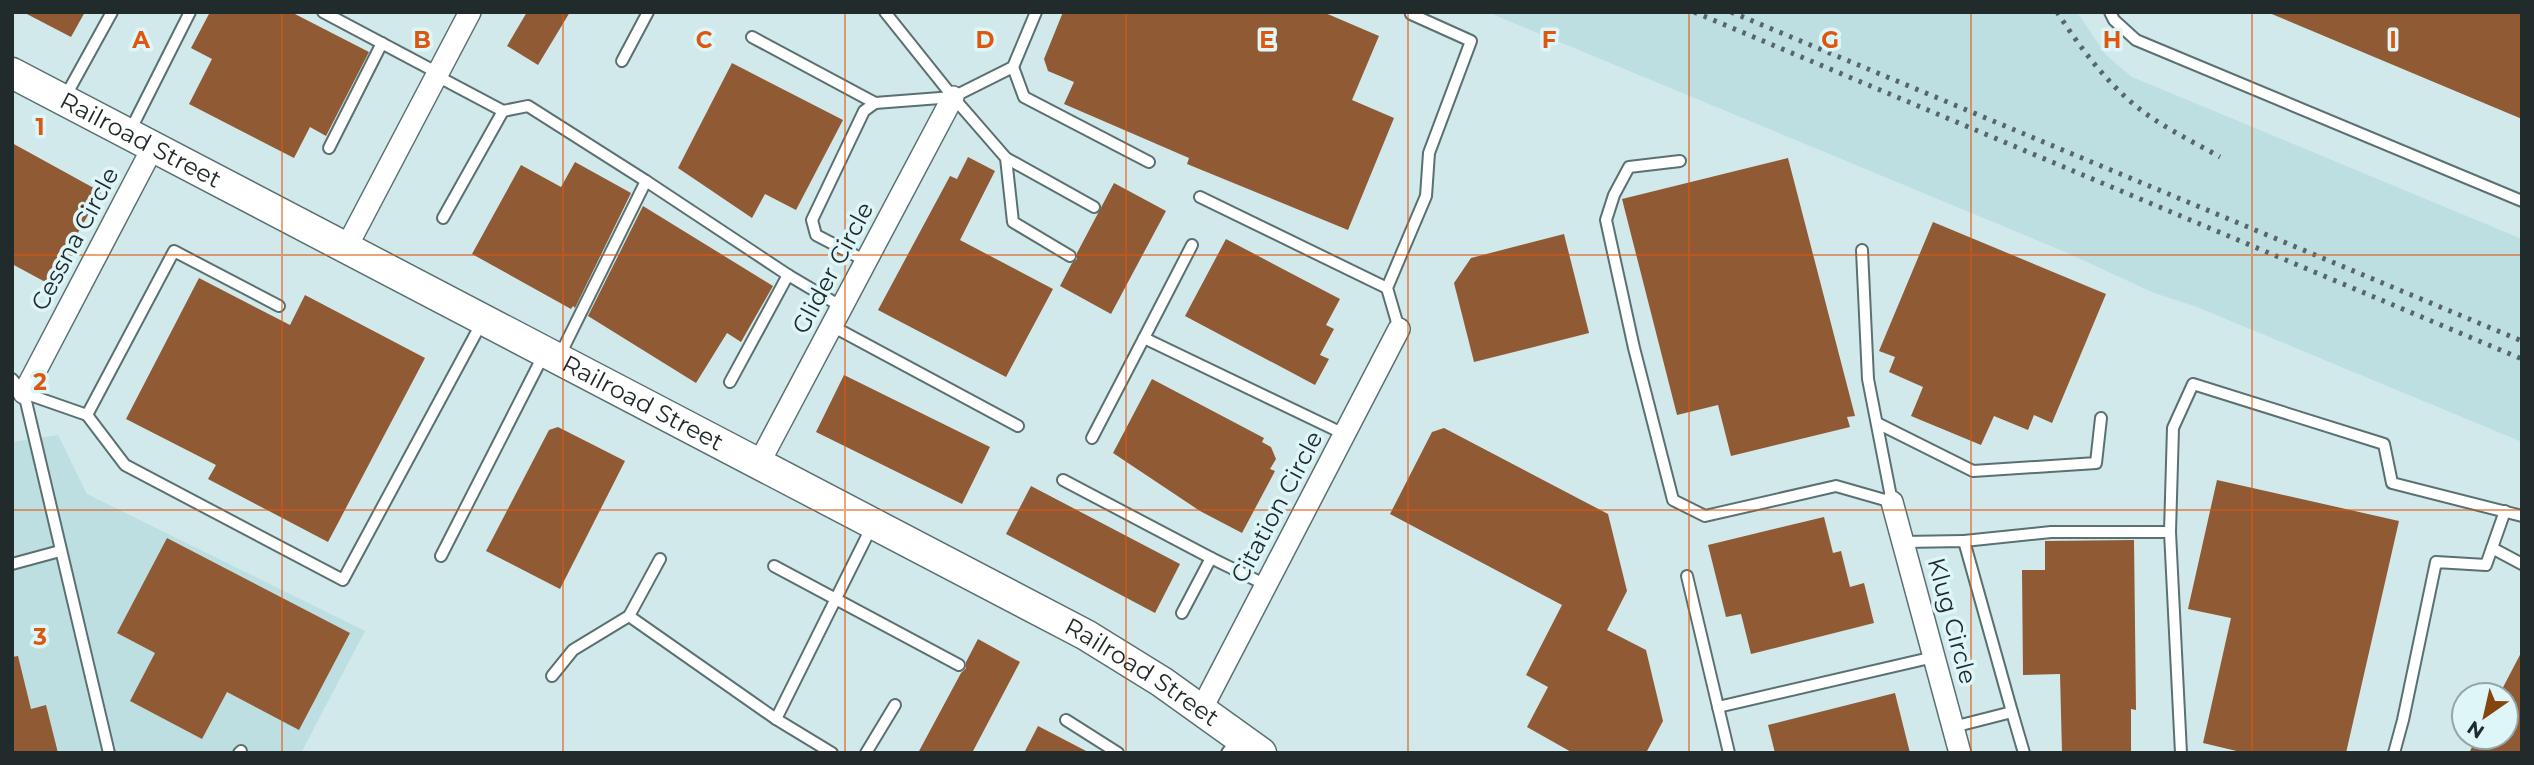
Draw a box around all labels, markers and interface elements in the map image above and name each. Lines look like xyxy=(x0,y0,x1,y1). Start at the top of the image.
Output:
text: A xyxy=(131,26,150,54)
text: B xyxy=(413,26,431,54)
text: C xyxy=(696,26,713,54)
text: D xyxy=(976,26,995,54)
text: E xyxy=(1259,26,1275,54)
text: F xyxy=(1542,26,1557,54)
text: G xyxy=(1821,26,1839,54)
text: H xyxy=(2103,26,2121,54)
text: I xyxy=(2389,26,2397,54)
street label: Railroad Street xyxy=(55,86,226,194)
text: 1 xyxy=(35,113,45,141)
street label: Cessna Circle xyxy=(25,162,124,315)
street label: Glider Circle xyxy=(786,197,879,339)
street label: Railroad Street xyxy=(558,349,729,457)
text: 2 xyxy=(33,368,47,396)
street label: Citation Circle xyxy=(1224,426,1329,588)
street label: Klug Circle xyxy=(1922,555,1983,687)
street label: Railroad Street xyxy=(1060,611,1225,732)
text: 3 xyxy=(32,623,47,651)
north arrow xyxy=(2450,681,2520,751)
text: N xyxy=(2463,716,2489,744)

